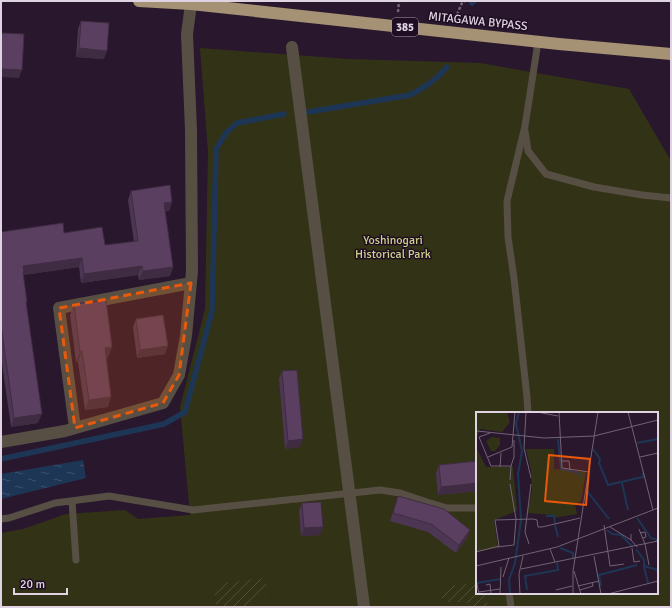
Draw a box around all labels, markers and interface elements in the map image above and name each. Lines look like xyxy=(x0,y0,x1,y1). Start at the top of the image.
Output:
street label: MITAGAWA BYPASS xyxy=(427,9,529,34)
road number: 385 xyxy=(392,18,418,36)
park label: Yoshinogari Historical Park xyxy=(355,233,431,262)
inset map xyxy=(476,412,658,594)
scale bar xyxy=(14,570,67,596)
text: 20 m xyxy=(20,577,45,592)

